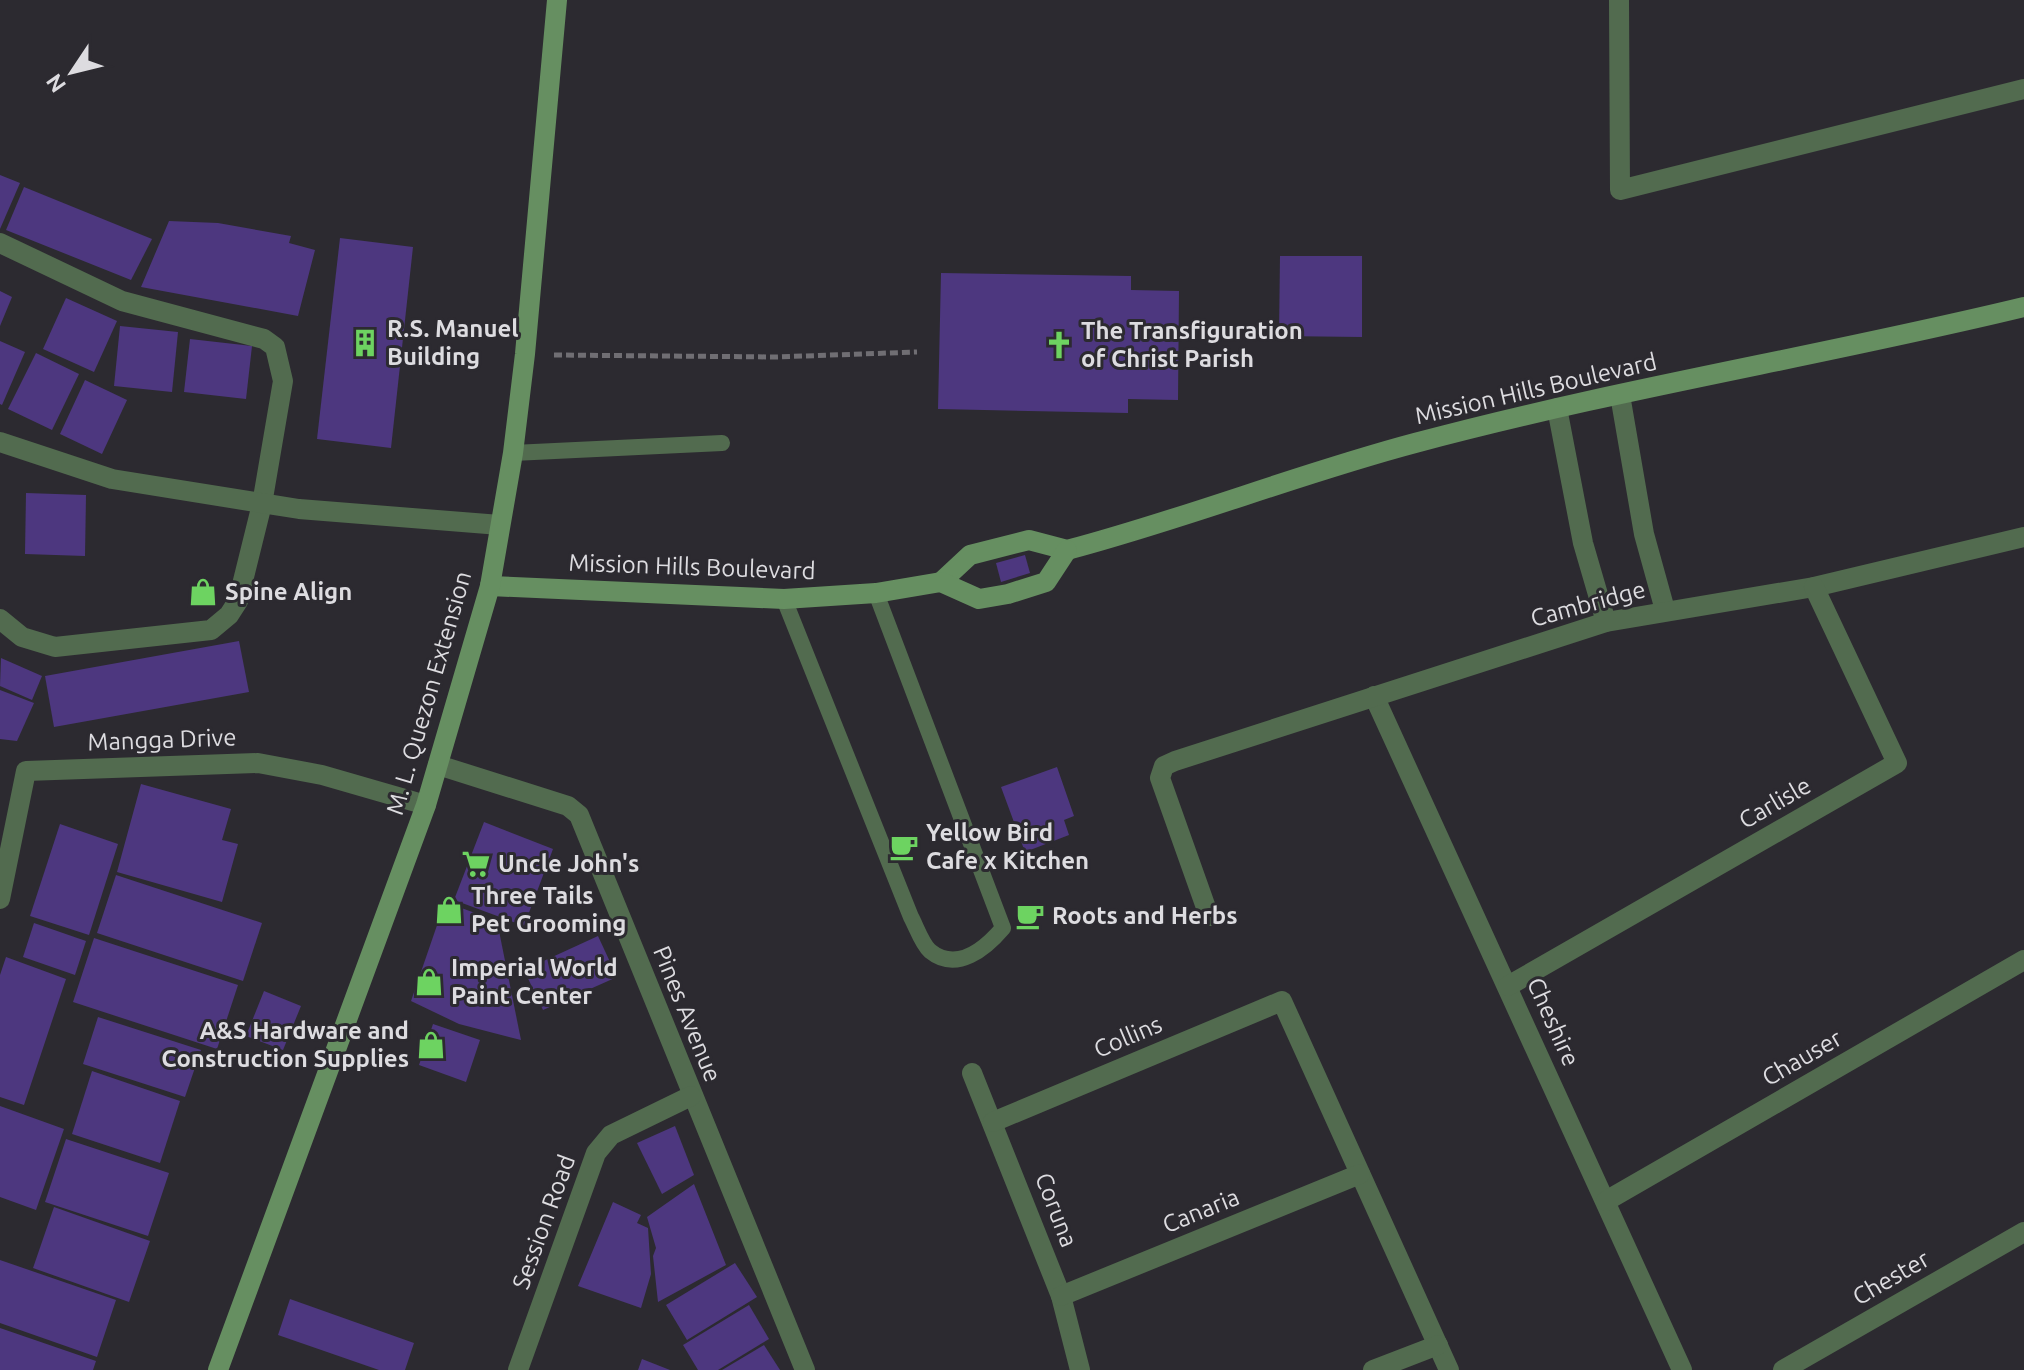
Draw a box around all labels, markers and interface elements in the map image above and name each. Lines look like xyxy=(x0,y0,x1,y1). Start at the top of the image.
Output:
north arrow xyxy=(32,32,112,112)
text: N xyxy=(40,70,70,98)
place label: R.S. Manuel Building xyxy=(387,315,519,370)
place label: The Transfiguration of Christ Parish xyxy=(1081,317,1303,372)
building icon: R.S. Manuel Building xyxy=(350,328,380,358)
church icon: The Transfiguration of Christ Parish xyxy=(1044,330,1074,360)
street label: Mission Hills Boulevard xyxy=(1412,348,1659,429)
street label: Mission Hills Boulevard xyxy=(568,549,816,584)
street label: M. L. Quezon Extension xyxy=(381,568,476,818)
street label: Cambridge xyxy=(1527,575,1648,632)
shop icon: Spine Align xyxy=(188,577,218,607)
place label: Spine Align xyxy=(225,578,352,605)
street label: Mangga Drive xyxy=(87,723,237,756)
street label: Carlisle xyxy=(1734,771,1815,834)
place label: Yellow Bird Cafe x Kitchen xyxy=(926,819,1089,874)
cafe icon: Yellow Bird Cafe x Kitchen xyxy=(889,832,919,862)
supermarket icon: Uncle John's xyxy=(461,849,491,879)
place label: Uncle John's xyxy=(498,850,639,877)
place label: Three Tails Pet Grooming xyxy=(471,882,626,937)
shop icon: Three Tails Pet Grooming xyxy=(434,895,464,925)
cafe icon: Roots and Herbs xyxy=(1015,901,1045,931)
place label: Roots and Herbs xyxy=(1052,902,1237,929)
street label: Pines Avenue xyxy=(648,942,727,1086)
place label: Imperial World Paint Center xyxy=(451,954,618,1009)
shop icon: Imperial World Paint Center xyxy=(414,967,444,997)
street label: Cheshire xyxy=(1522,973,1585,1070)
street label: Collins xyxy=(1090,1010,1166,1063)
place label: A&S Hardware and Construction Supplies xyxy=(161,1017,409,1072)
street label: Chauser xyxy=(1757,1024,1846,1091)
shop icon: A&S Hardware and Construction Supplies xyxy=(416,1030,446,1060)
street label: Session Road xyxy=(507,1151,580,1293)
street label: Coruna xyxy=(1030,1169,1083,1251)
street label: Canaria xyxy=(1158,1183,1243,1238)
street label: Chester xyxy=(1848,1245,1934,1310)

